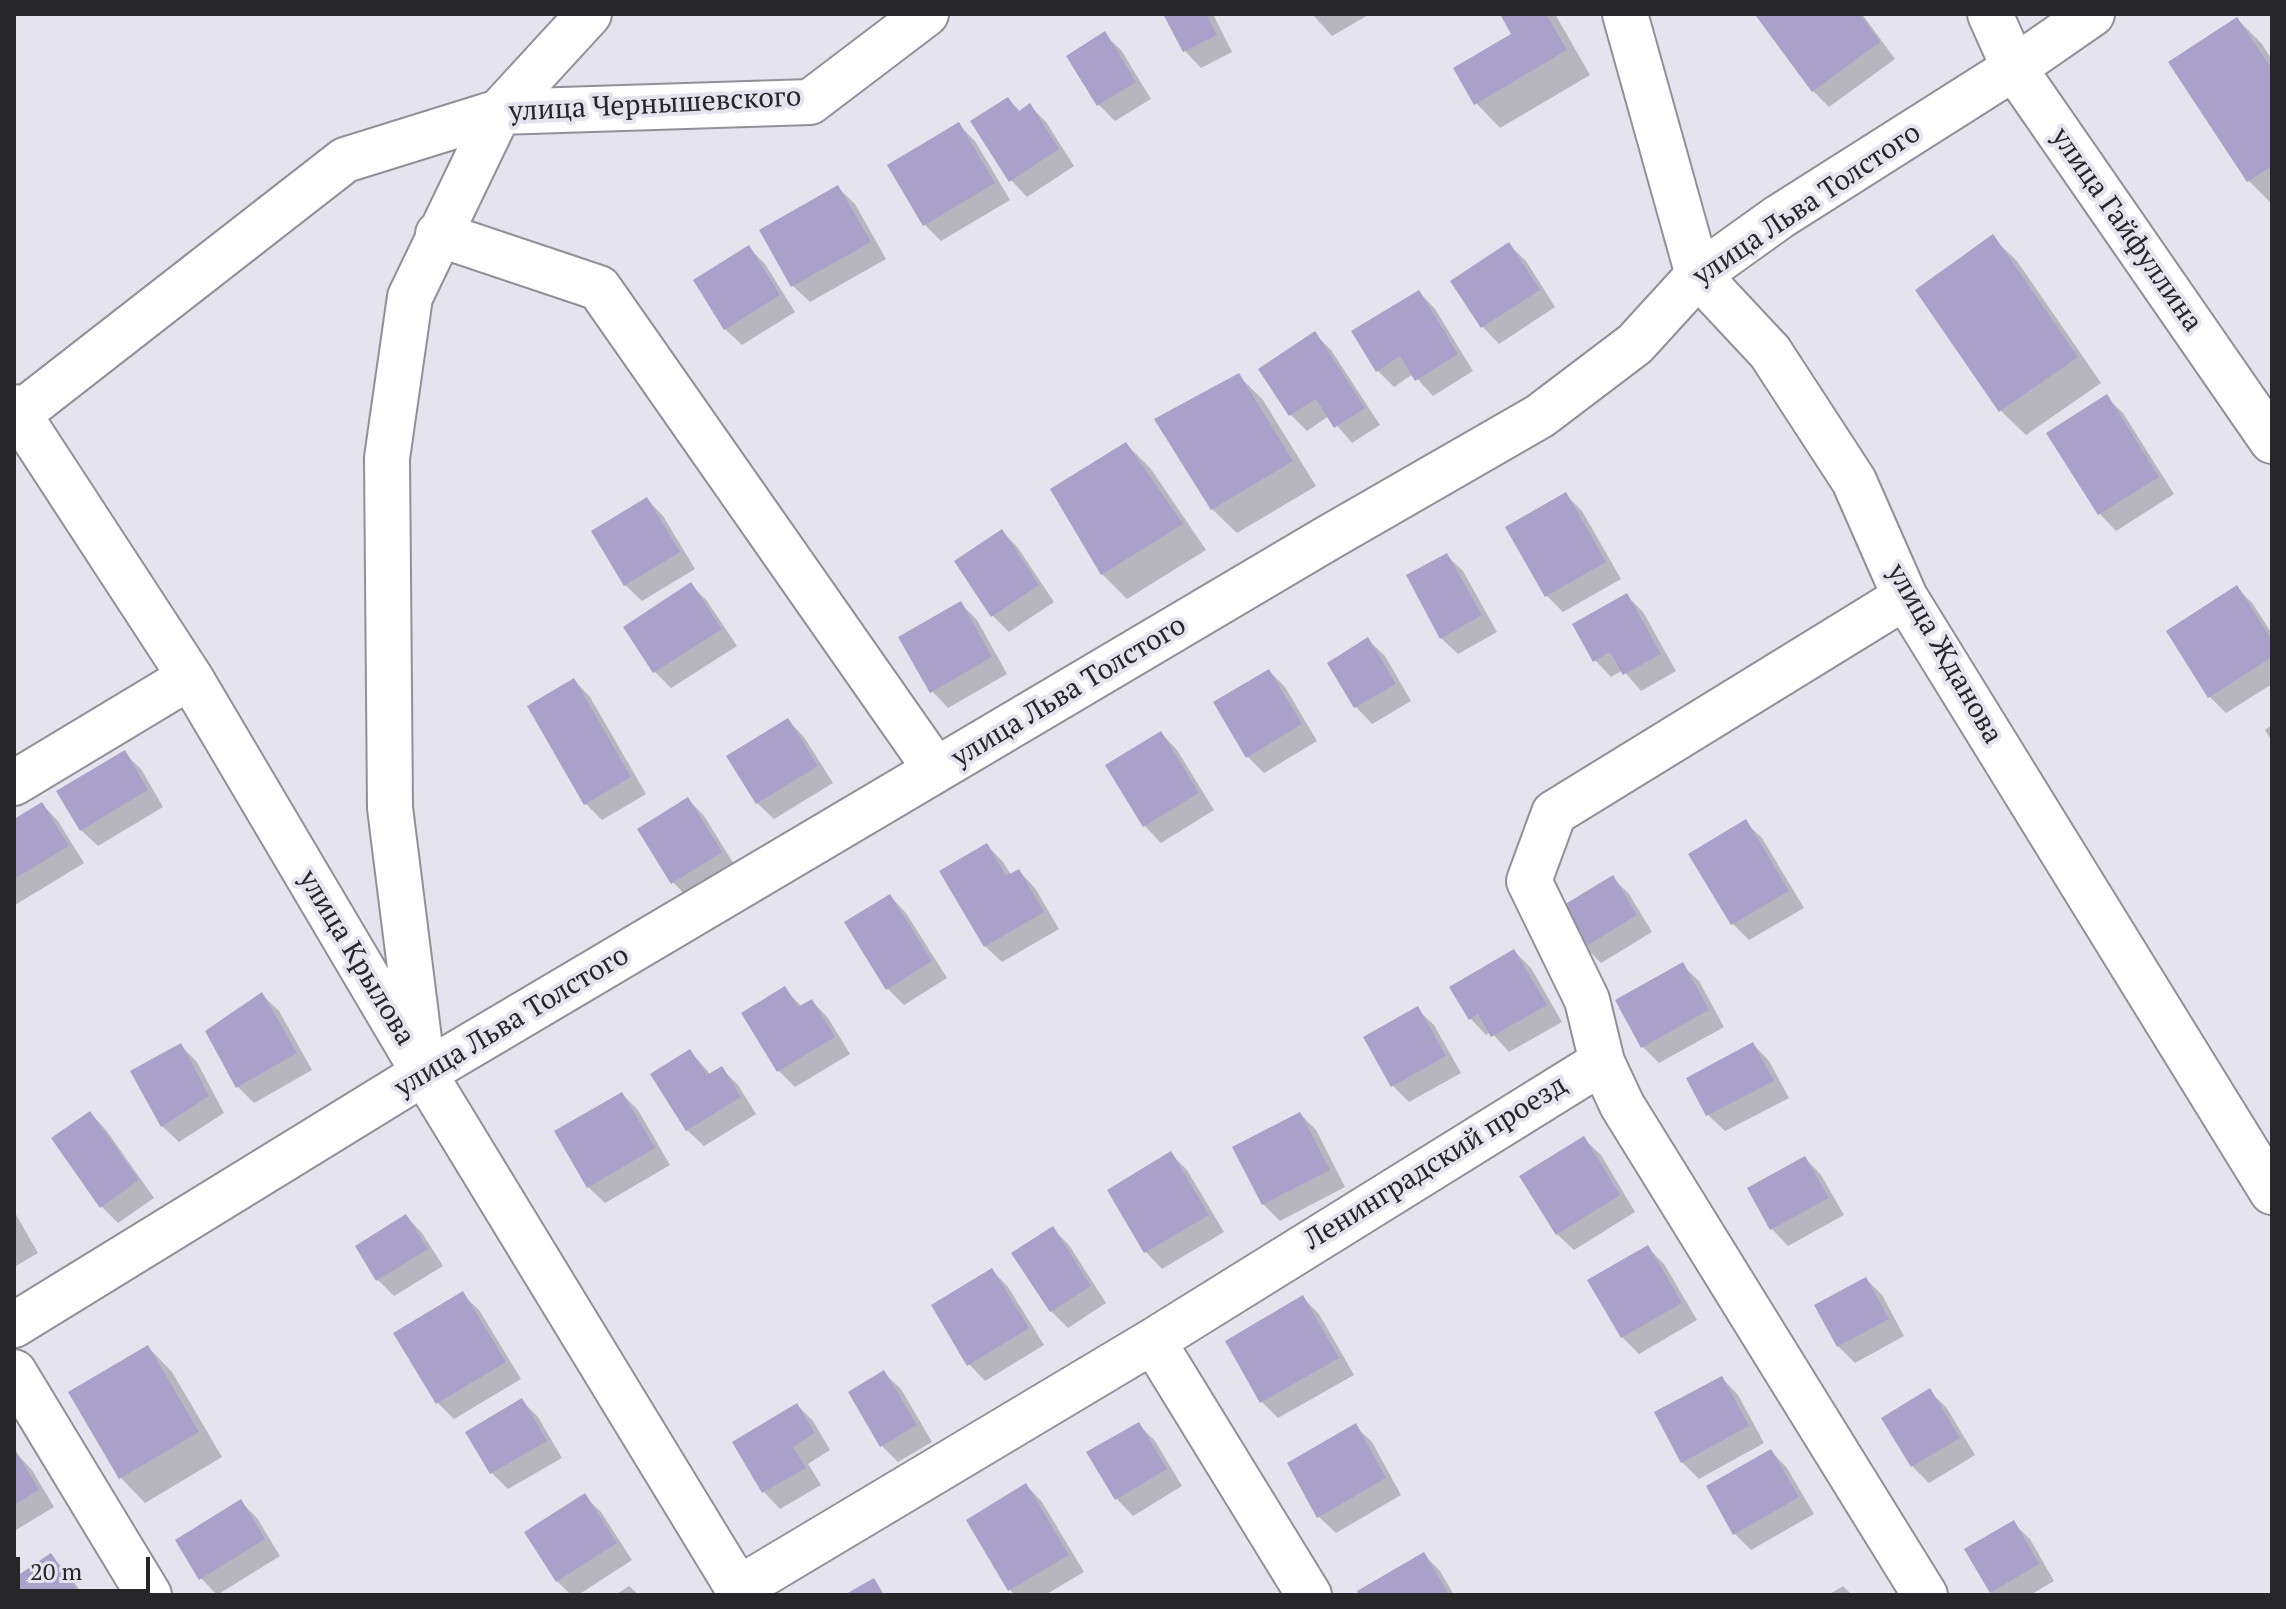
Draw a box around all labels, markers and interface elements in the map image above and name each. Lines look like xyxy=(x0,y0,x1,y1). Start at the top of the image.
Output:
street label: улица Чернышевского xyxy=(508,81,802,129)
street label: улица Льва Толстого xyxy=(1687,116,1927,294)
street label: улица Гайфуллина xyxy=(2043,122,2209,338)
street label: улица Жданова xyxy=(1879,558,2009,750)
street label: улица Льва Толстого xyxy=(946,609,1192,775)
street label: улица Крылова xyxy=(291,864,421,1052)
street label: улица Льва Толстого xyxy=(389,939,635,1105)
street label: Ленинградский проезд xyxy=(1299,1068,1573,1258)
scale bar xyxy=(20,1541,154,1591)
text: 20 m xyxy=(30,1555,82,1587)

